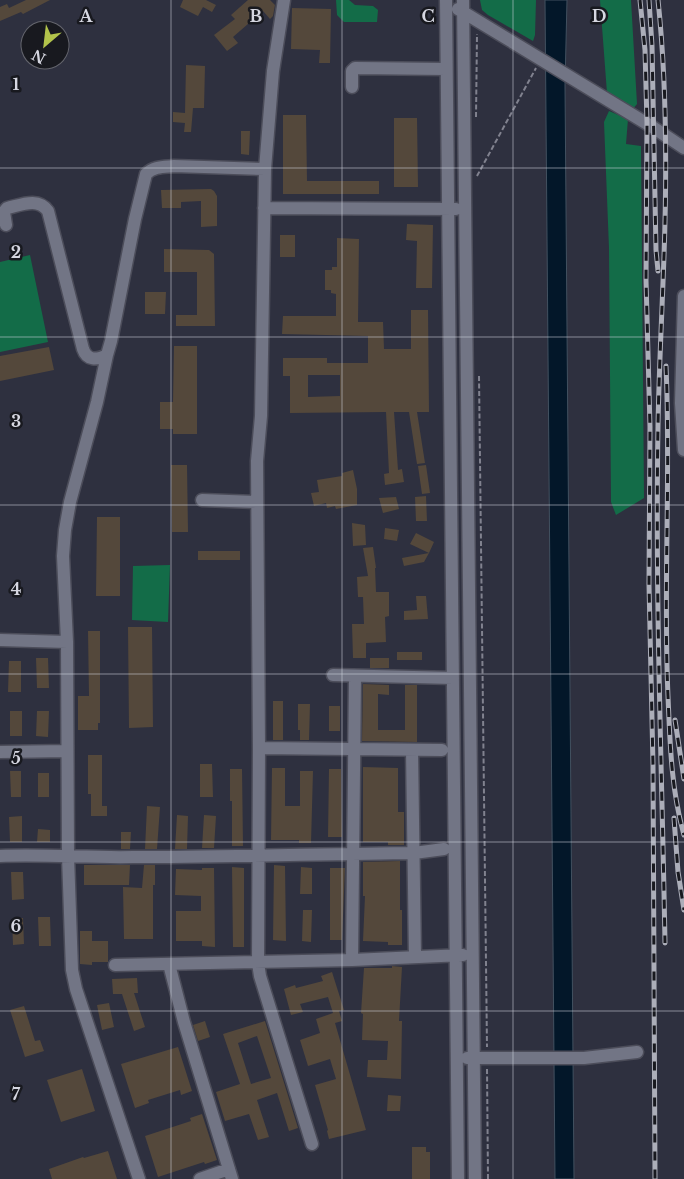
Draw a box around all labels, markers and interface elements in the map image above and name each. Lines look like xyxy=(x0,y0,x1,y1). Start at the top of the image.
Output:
text: A xyxy=(79,6,94,26)
text: B xyxy=(250,6,263,26)
text: C xyxy=(421,6,435,26)
text: D xyxy=(592,6,606,26)
north arrow xyxy=(20,20,70,70)
text: N xyxy=(29,45,49,68)
text: 1 xyxy=(13,74,20,94)
text: 2 xyxy=(11,242,21,262)
text: 3 xyxy=(11,411,21,431)
text: 4 xyxy=(11,579,21,599)
text: 5 xyxy=(11,748,21,768)
text: 6 xyxy=(11,916,22,936)
text: 7 xyxy=(12,1084,21,1104)

